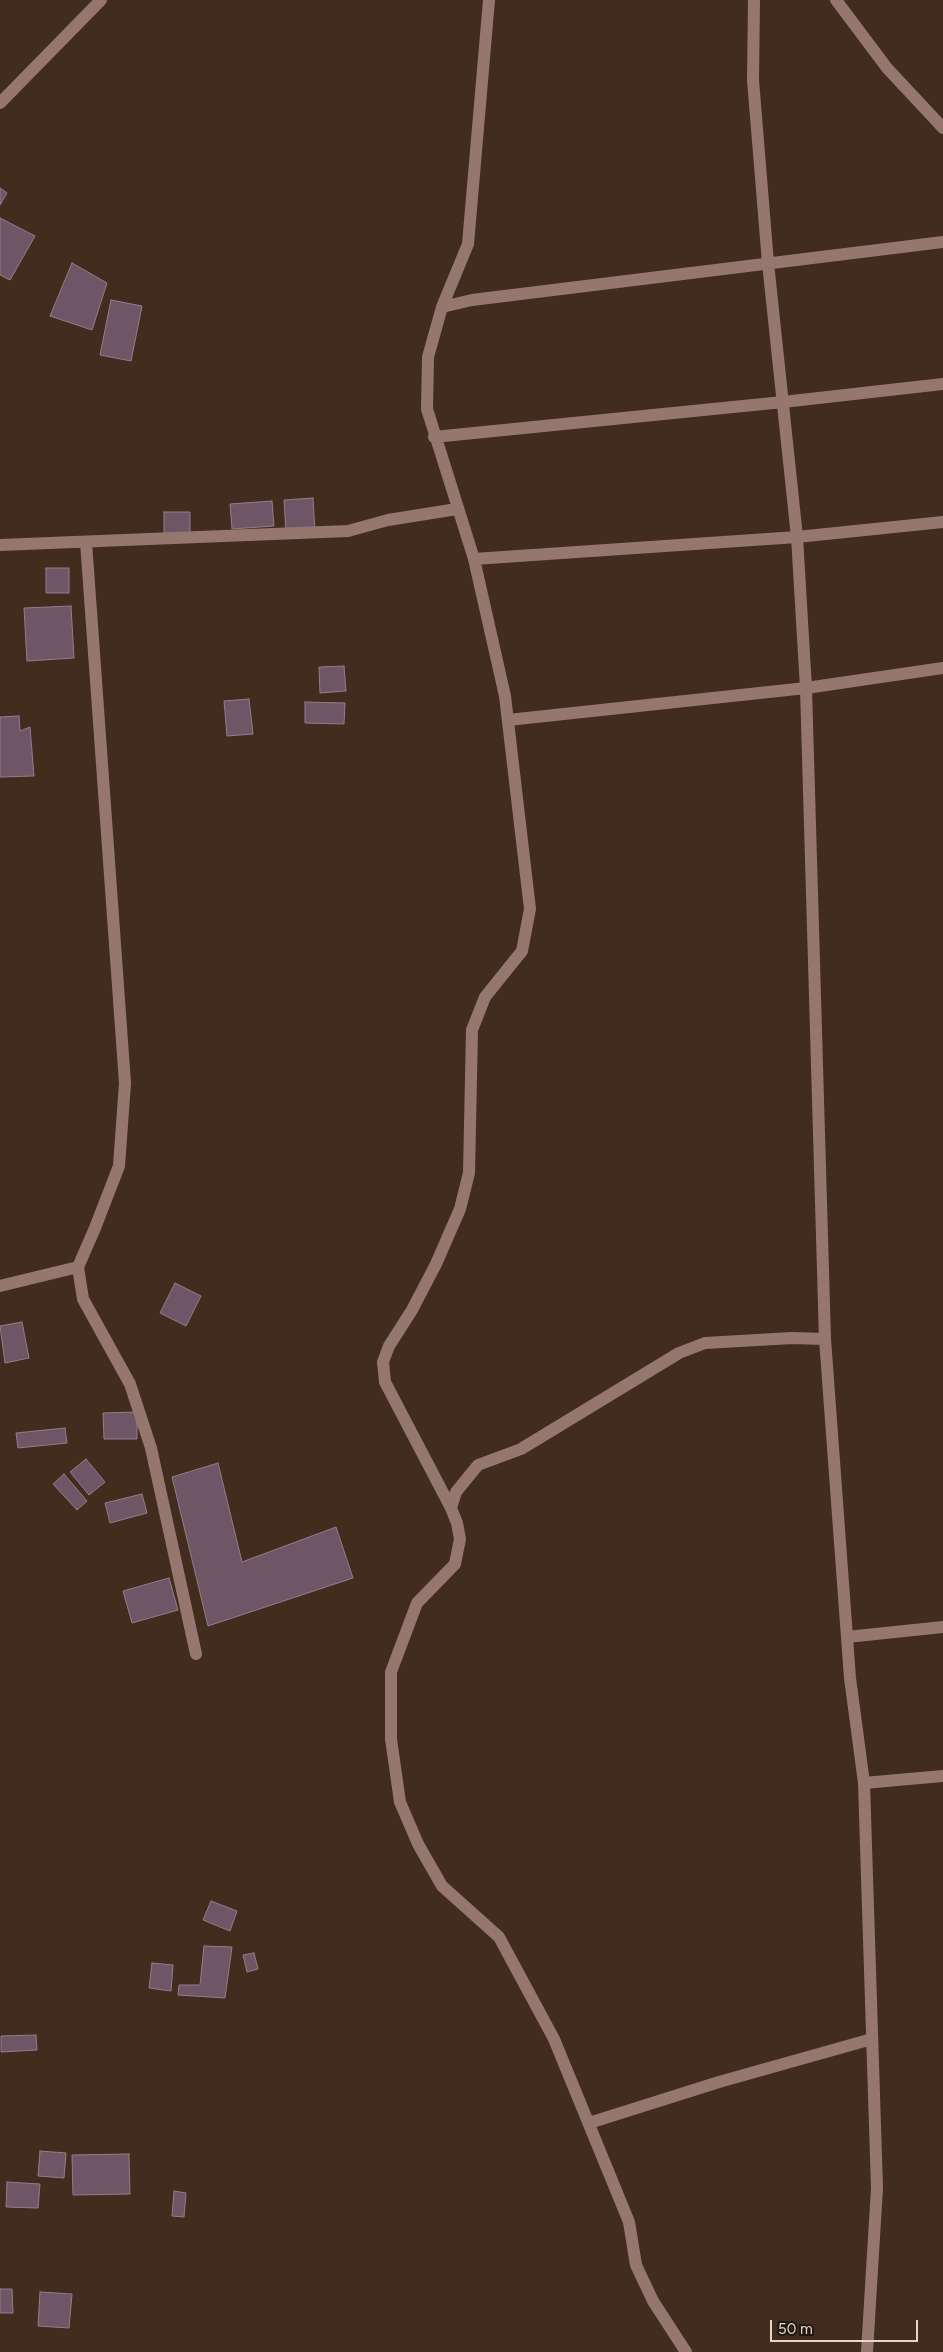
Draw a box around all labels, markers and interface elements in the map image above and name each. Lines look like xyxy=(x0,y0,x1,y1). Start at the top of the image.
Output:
scale bar xyxy=(773,2310,920,2342)
text: 50 m xyxy=(778,2320,813,2338)

